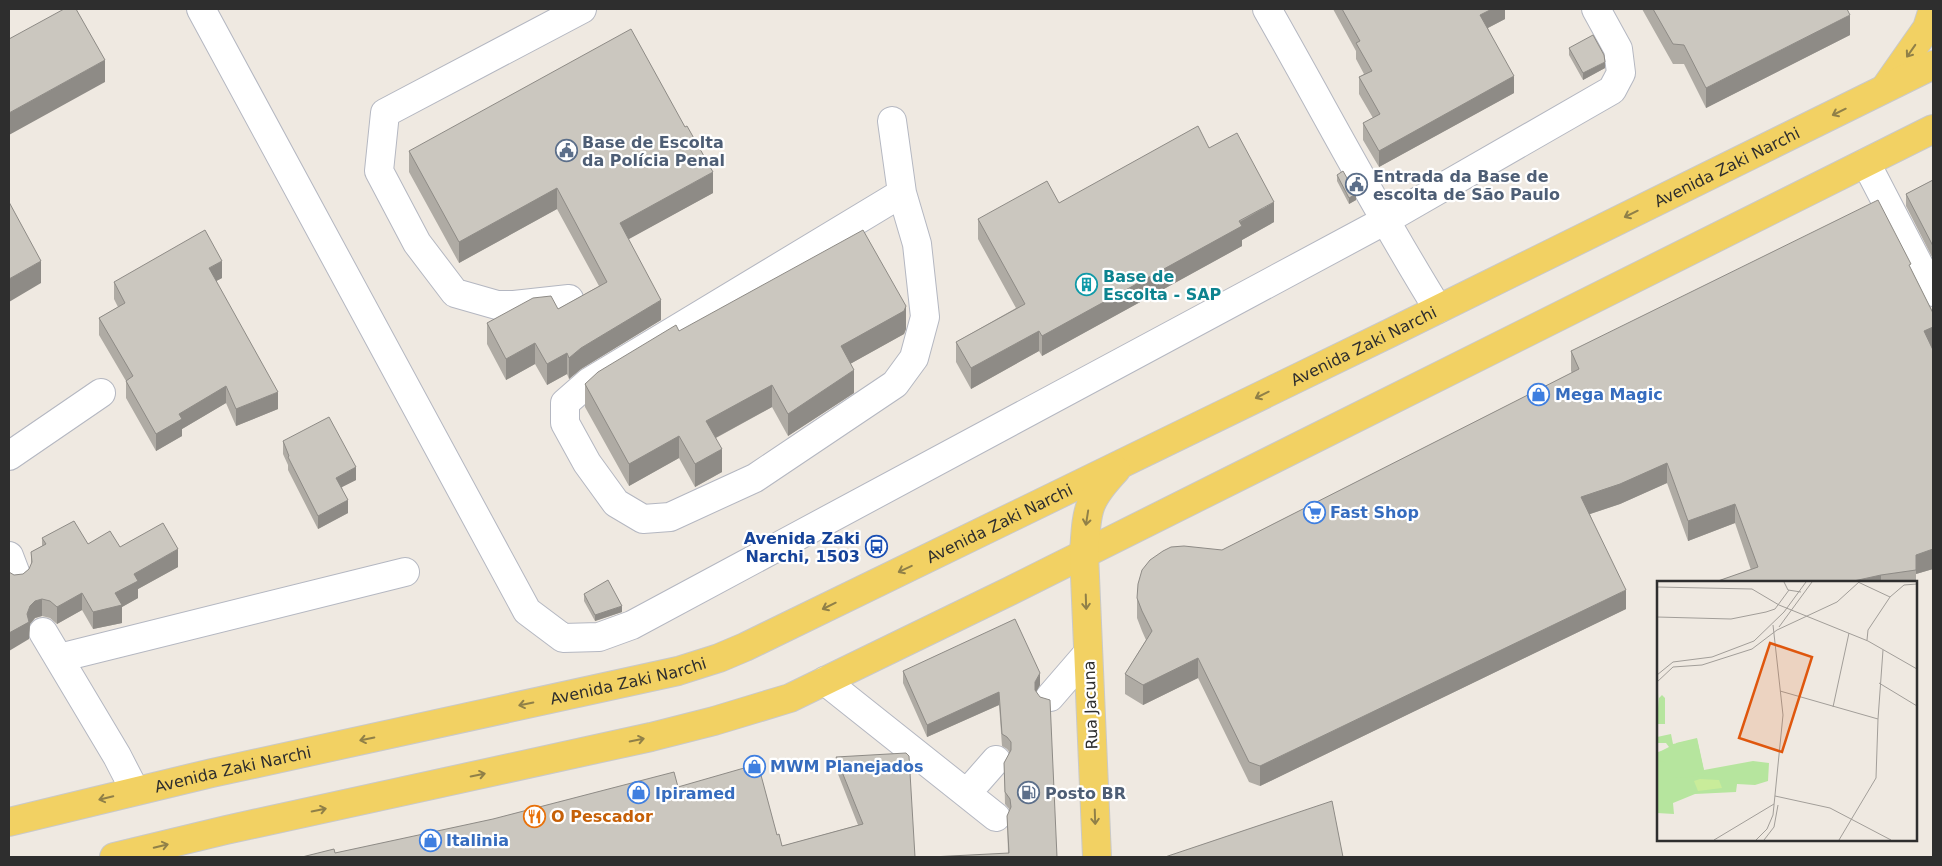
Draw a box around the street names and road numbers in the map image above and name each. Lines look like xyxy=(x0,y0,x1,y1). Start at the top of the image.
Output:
street label: Avenida Zaki Narchi xyxy=(1651,123,1803,211)
street label: Avenida Zaki Narchi xyxy=(1288,303,1440,390)
street label: Avenida Zaki Narchi xyxy=(923,480,1076,567)
street label: Avenida Zaki Narchi xyxy=(548,654,709,709)
street label: Rua Jacuna xyxy=(1079,660,1102,750)
street label: Avenida Zaki Narchi xyxy=(153,743,313,797)

